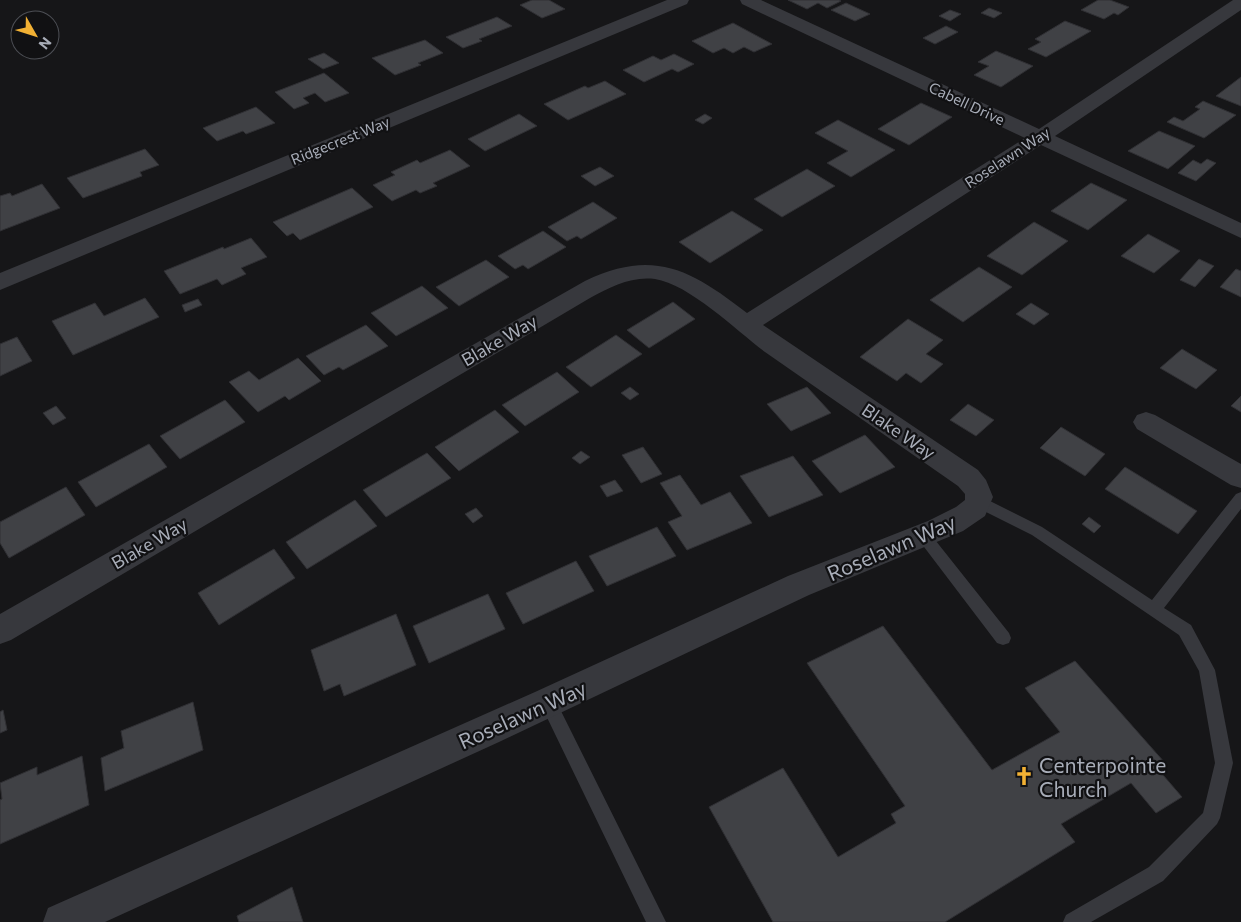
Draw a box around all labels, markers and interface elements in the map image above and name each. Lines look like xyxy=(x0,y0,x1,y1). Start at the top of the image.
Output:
north arrow xyxy=(10,10,60,60)
text: N xyxy=(36,34,55,53)
street label: Cabell Drive xyxy=(926,78,1008,128)
street label: Ridgecrest Way xyxy=(288,112,392,168)
street label: Roselawn Way xyxy=(961,123,1053,191)
street label: Blake Way xyxy=(457,310,541,370)
street label: Blake Way xyxy=(858,398,940,464)
street label: Roselawn Way xyxy=(823,509,959,585)
street label: Blake Way xyxy=(107,513,191,573)
street label: Roselawn Way xyxy=(454,675,590,753)
place label: Centerpointe Church xyxy=(1039,752,1166,801)
church icon: Centerpointe Church xyxy=(1013,765,1035,787)

